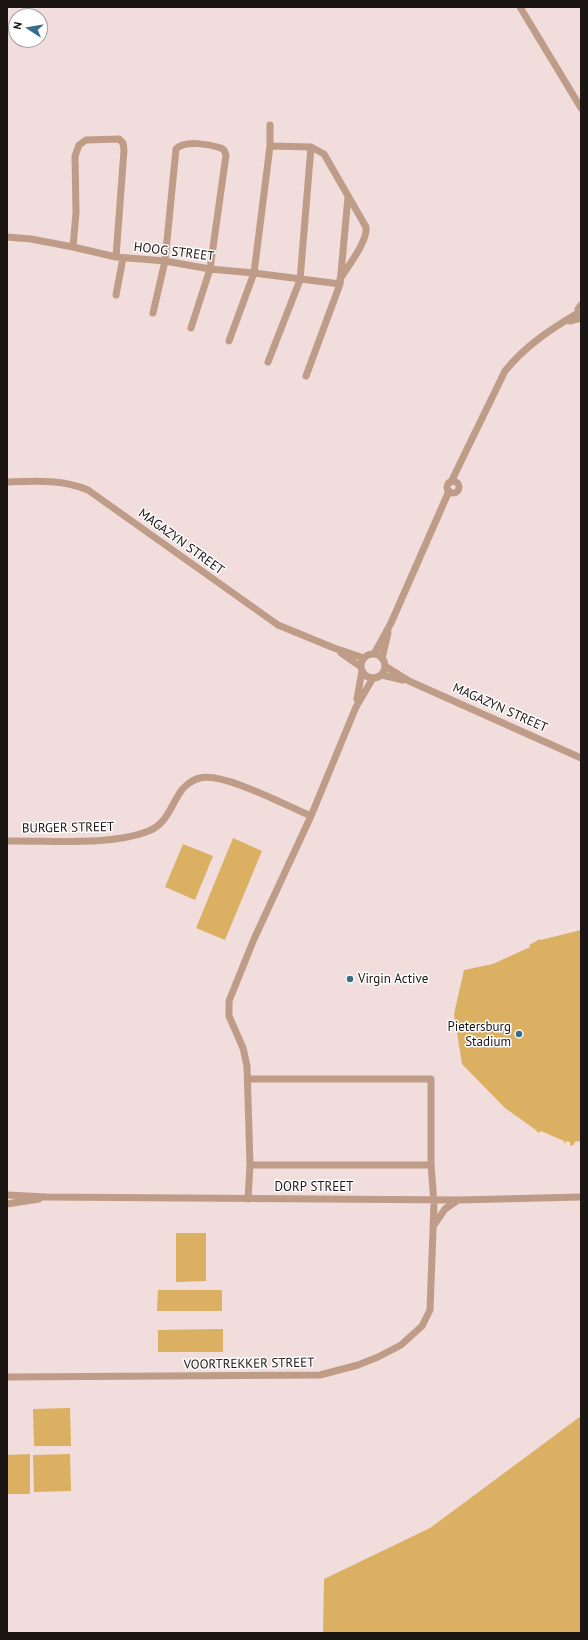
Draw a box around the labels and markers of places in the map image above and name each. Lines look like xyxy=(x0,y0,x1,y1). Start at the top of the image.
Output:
place label: Virgin Active xyxy=(358,971,428,987)
marker: Virgin Active xyxy=(345,974,355,984)
place label: Pietersburg Stadium xyxy=(447,1019,511,1050)
marker: Pietersburg Stadium xyxy=(514,1029,524,1039)

